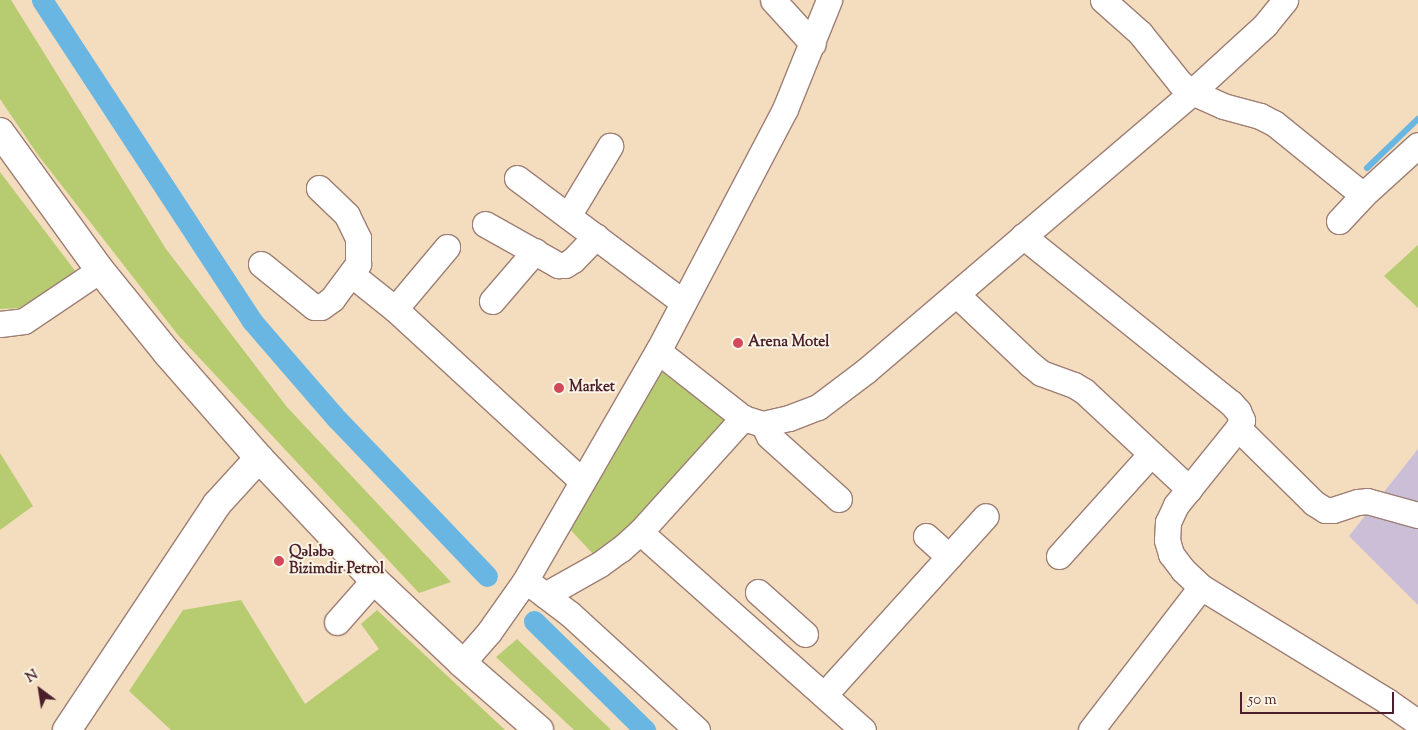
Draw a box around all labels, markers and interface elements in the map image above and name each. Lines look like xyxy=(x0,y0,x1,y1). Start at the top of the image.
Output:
place label: Arena Motel xyxy=(748,334,829,352)
marker: Arena Motel xyxy=(732,337,744,349)
place label: Market xyxy=(569,379,615,397)
marker: Market xyxy=(553,382,565,394)
place label: Qələbə Bizimdir Petrol xyxy=(289,543,384,578)
marker: Qələbə Bizimdir Petrol xyxy=(273,555,285,567)
north arrow xyxy=(15,665,65,715)
text: N xyxy=(22,666,42,689)
scale bar xyxy=(1243,682,1397,714)
text: 50 m xyxy=(1248,690,1277,711)

